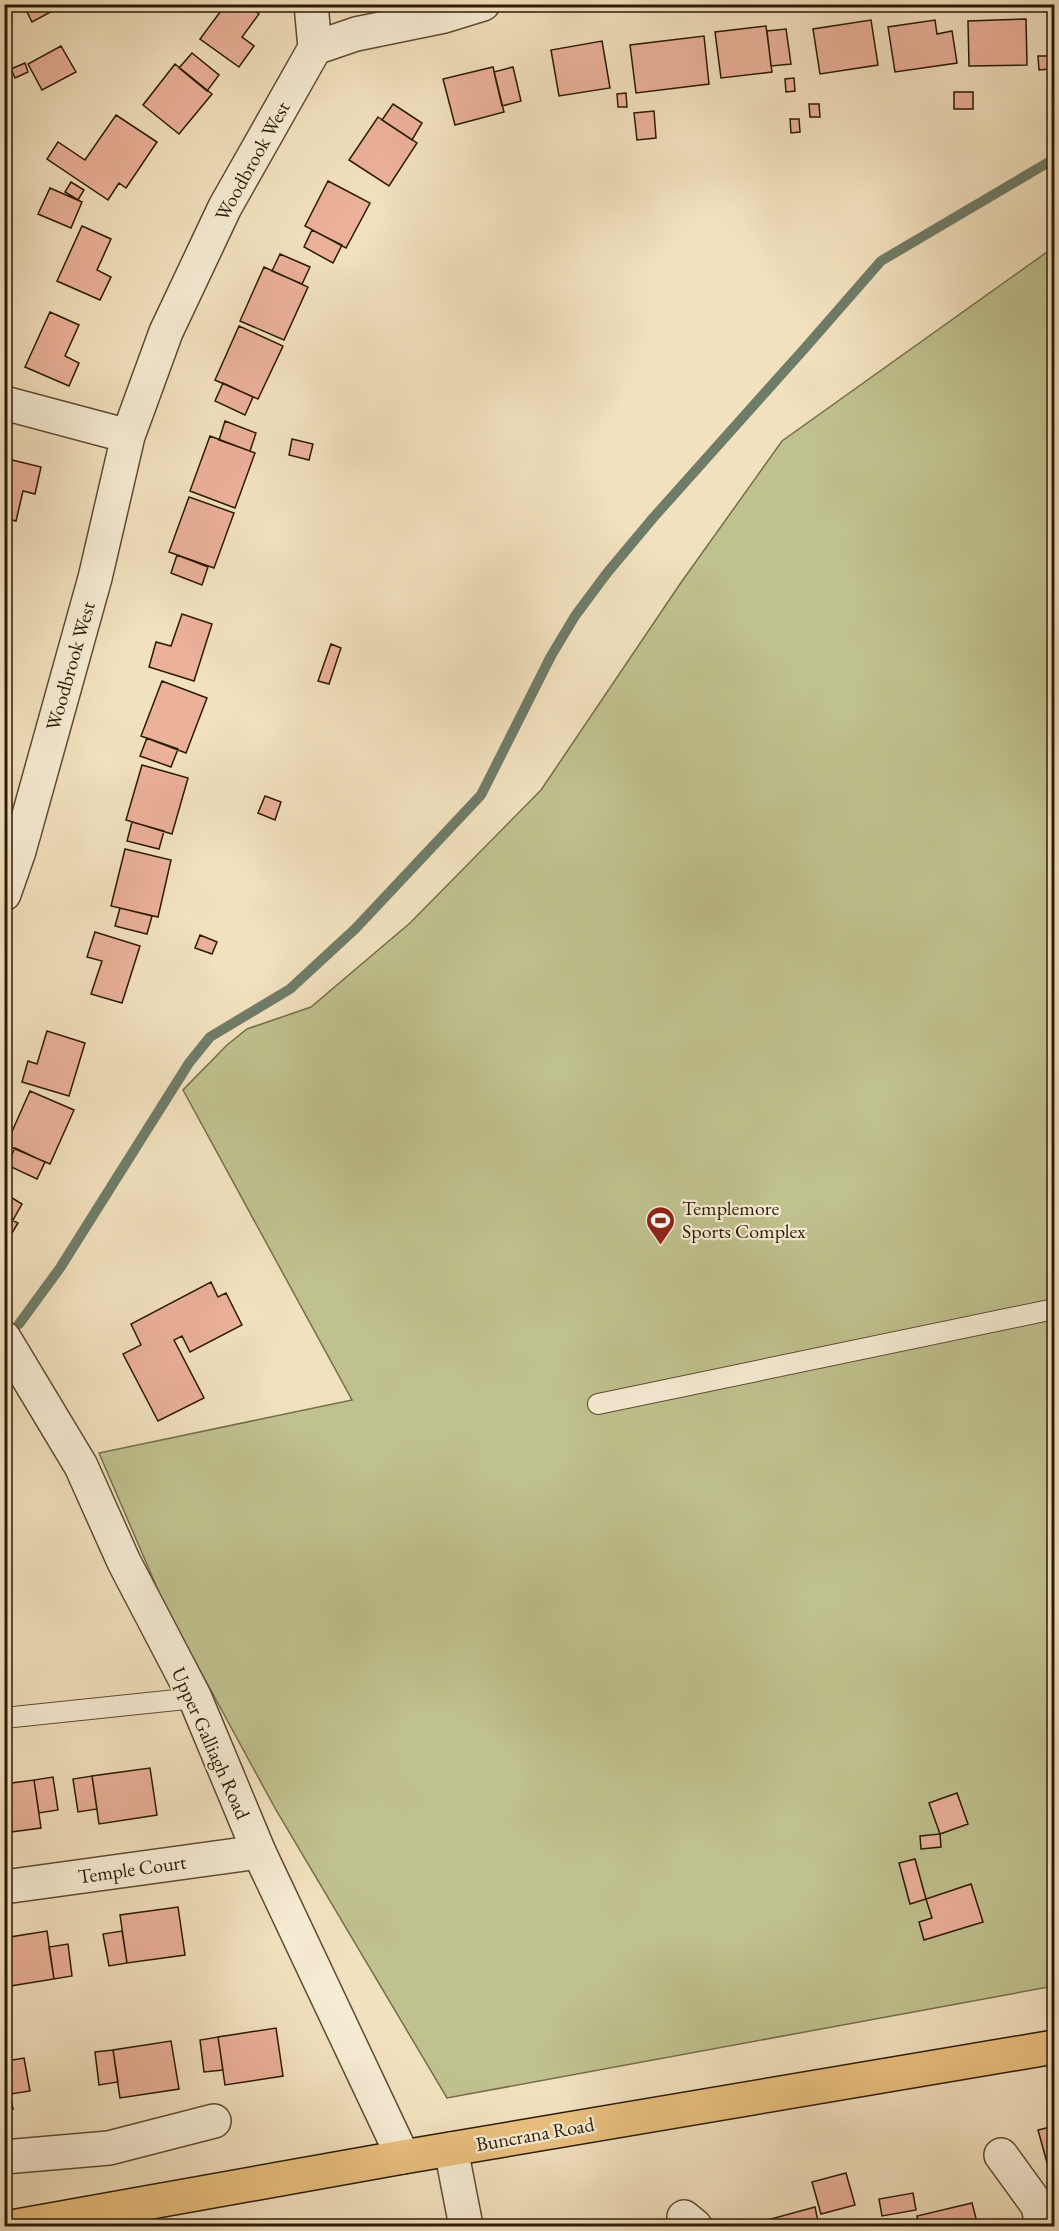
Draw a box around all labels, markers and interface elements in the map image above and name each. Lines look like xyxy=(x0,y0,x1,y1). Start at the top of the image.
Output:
street label: Woodbrook West xyxy=(208,96,296,225)
street label: Woodbrook West xyxy=(39,598,101,733)
place label: Templemore Sports Complex xyxy=(682,1195,806,1244)
sports icon: Templemore Sports Complex xyxy=(645,1204,677,1246)
street label: Upper Galliagh Road xyxy=(166,1663,257,1824)
street label: Temple Court xyxy=(76,1848,188,1889)
street label: Buncrana Road xyxy=(474,2111,597,2157)

